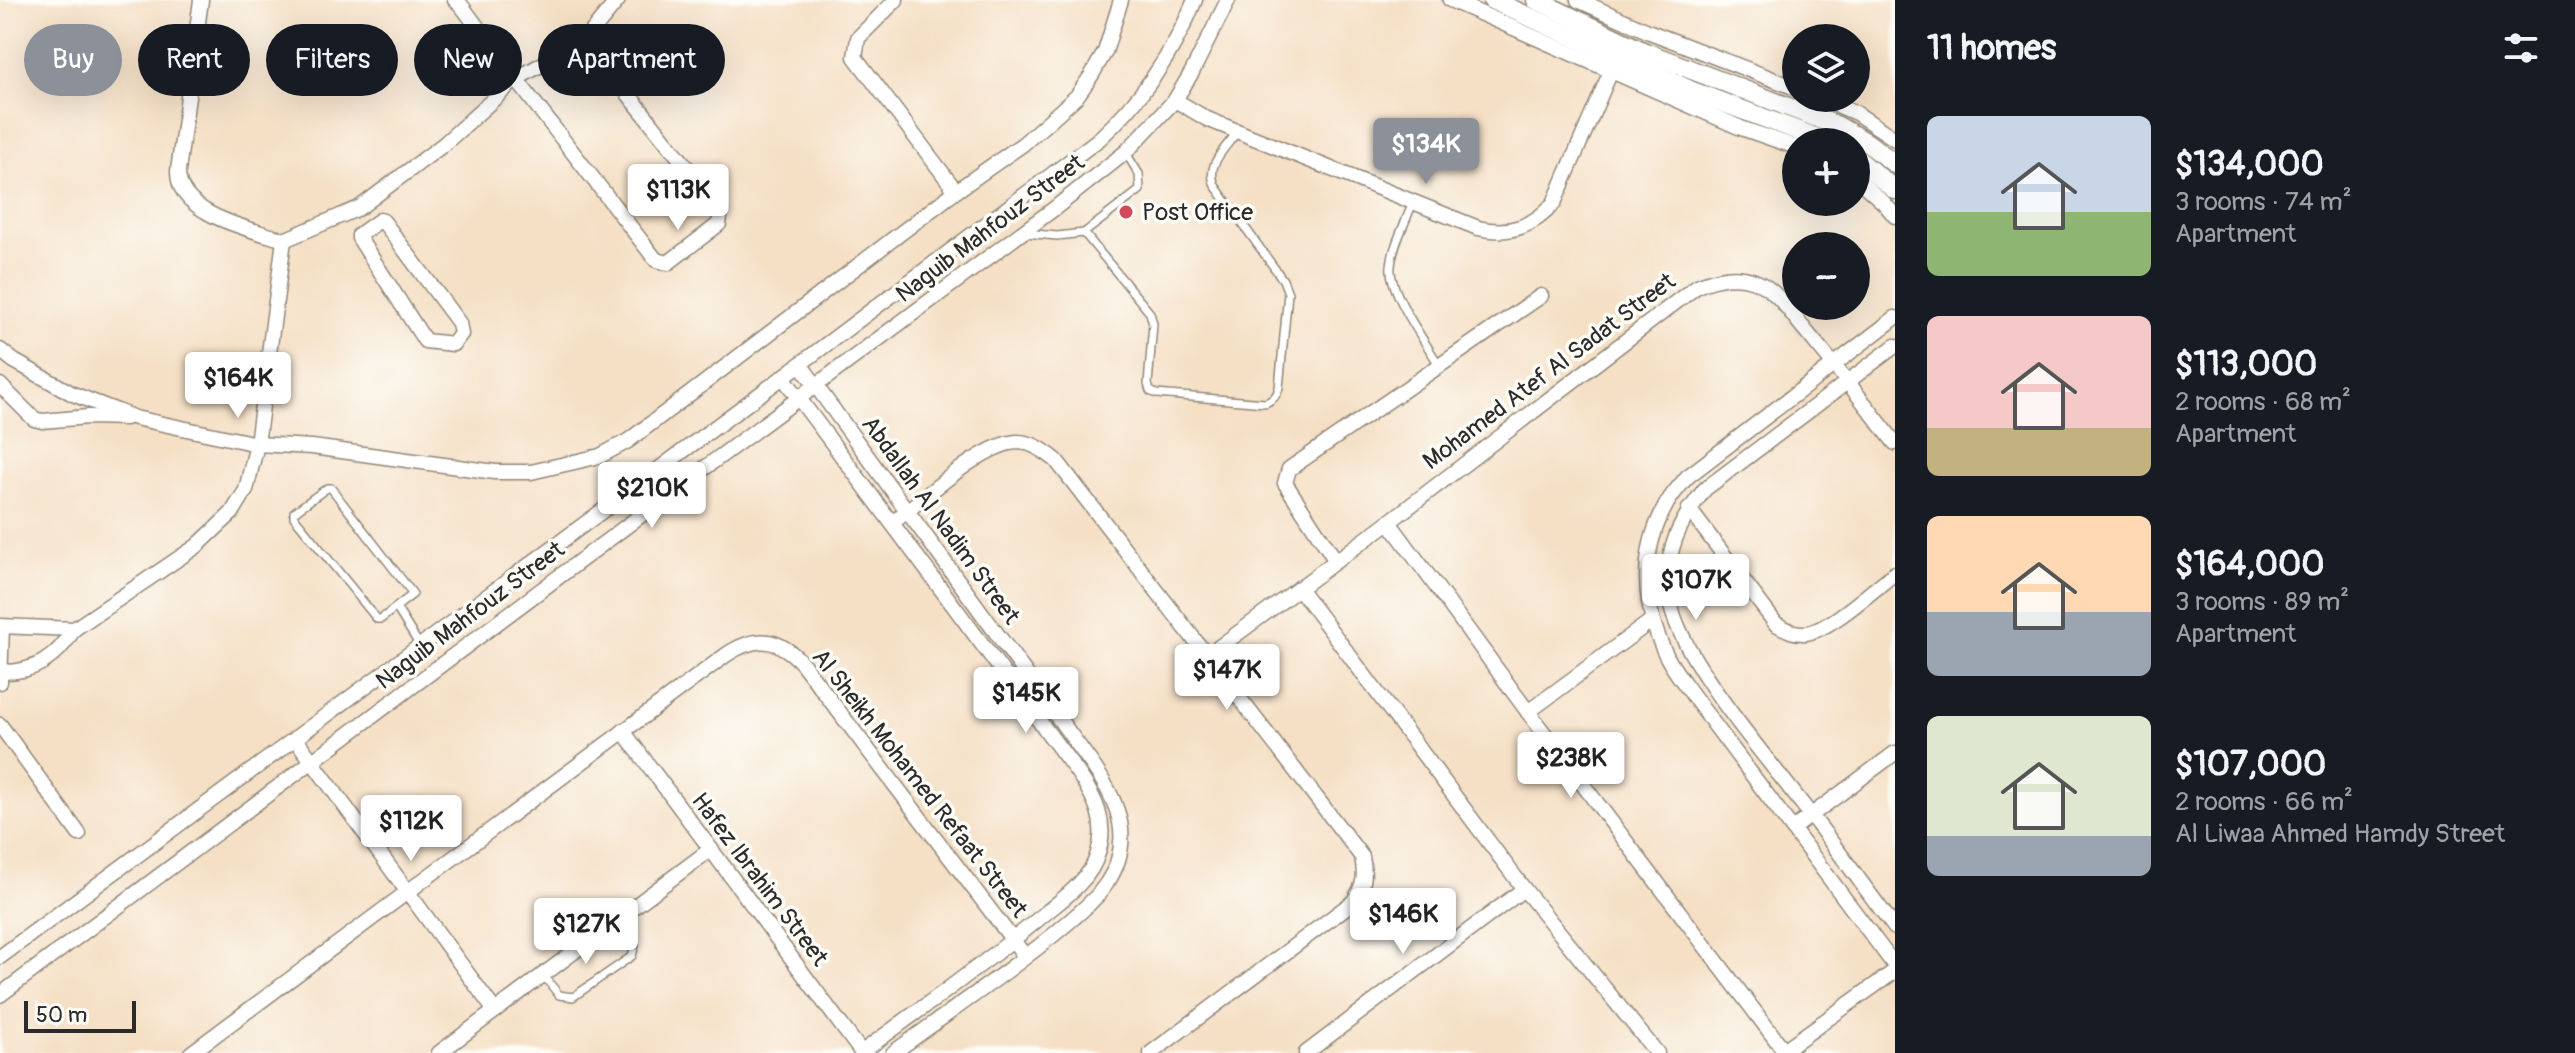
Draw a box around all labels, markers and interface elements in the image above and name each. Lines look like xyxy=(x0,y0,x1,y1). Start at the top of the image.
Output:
chip: Buy xyxy=(24,24,122,96)
chip: Rent xyxy=(138,24,250,96)
chip: Filters xyxy=(266,24,398,96)
chip: New xyxy=(414,24,522,96)
chip: Apartment xyxy=(538,24,725,96)
map controls xyxy=(1782,24,1870,320)
button: layers xyxy=(1782,24,1870,112)
icon: filters xyxy=(2499,26,2543,70)
text: 11 homes xyxy=(1927,27,2056,70)
pin: $134K xyxy=(1370,118,1482,186)
text: $134K xyxy=(1391,128,1461,160)
button: + xyxy=(1782,128,1870,216)
text: $134,000 xyxy=(2175,143,2324,186)
street label: Naguib Mahfouz Street xyxy=(890,148,1091,309)
icon: home xyxy=(1991,148,2087,244)
pin: $113K xyxy=(622,164,734,232)
text: $113K xyxy=(646,174,710,206)
text: 3 rooms · 74 m² xyxy=(2175,186,2352,218)
place label: Post Office xyxy=(1142,198,1253,227)
marker: Post Office xyxy=(1117,203,1135,221)
text: Apartment xyxy=(2175,218,2296,250)
button: − xyxy=(1782,232,1870,320)
street label: Mohamed Atef Al Sadat Street xyxy=(1417,267,1681,476)
text: $113,000 xyxy=(2175,343,2317,386)
icon: home xyxy=(1991,348,2087,444)
pin: $164K xyxy=(182,352,294,420)
text: $164K xyxy=(203,362,273,394)
text: 2 rooms · 68 m² xyxy=(2175,386,2351,418)
street label: Abdallah Al Nadim Street xyxy=(855,411,1026,630)
text: Apartment xyxy=(2175,418,2296,450)
pin: $210K xyxy=(596,462,708,530)
text: $210K xyxy=(616,472,688,504)
street label: Naguib Mahfouz Street xyxy=(370,535,571,696)
text: $164,000 xyxy=(2175,543,2325,586)
icon: home xyxy=(1991,548,2087,644)
pin: $107K xyxy=(1640,554,1752,622)
text: $107K xyxy=(1660,564,1732,596)
text: 3 rooms · 89 m² xyxy=(2175,586,2349,618)
text: Apartment xyxy=(2175,618,2296,650)
street label: Al Sheikh Mohamed Refaat Street xyxy=(806,643,1034,924)
pin: $147K xyxy=(1171,644,1283,712)
text: $147K xyxy=(1193,654,1261,686)
pin: $145K xyxy=(970,667,1082,735)
text: $145K xyxy=(991,677,1061,709)
pin: $238K xyxy=(1515,732,1627,800)
text: $238K xyxy=(1535,742,1607,774)
text: $107,000 xyxy=(2175,743,2326,786)
icon: home xyxy=(1991,748,2087,844)
text: 2 rooms · 66 m² xyxy=(2175,786,2353,818)
street label: Hafez Ibrahim Street xyxy=(685,787,834,972)
pin: $112K xyxy=(355,795,467,863)
text: $112K xyxy=(379,805,443,837)
text: Al Liwaa Ahmed Hamdy Street xyxy=(2175,818,2505,850)
pin: $146K xyxy=(1347,888,1459,956)
pin: $127K xyxy=(530,898,642,966)
text: $146K xyxy=(1368,898,1438,930)
text: $127K xyxy=(552,908,620,940)
scale bar xyxy=(24,997,136,1033)
text: 50 m xyxy=(36,1001,87,1029)

